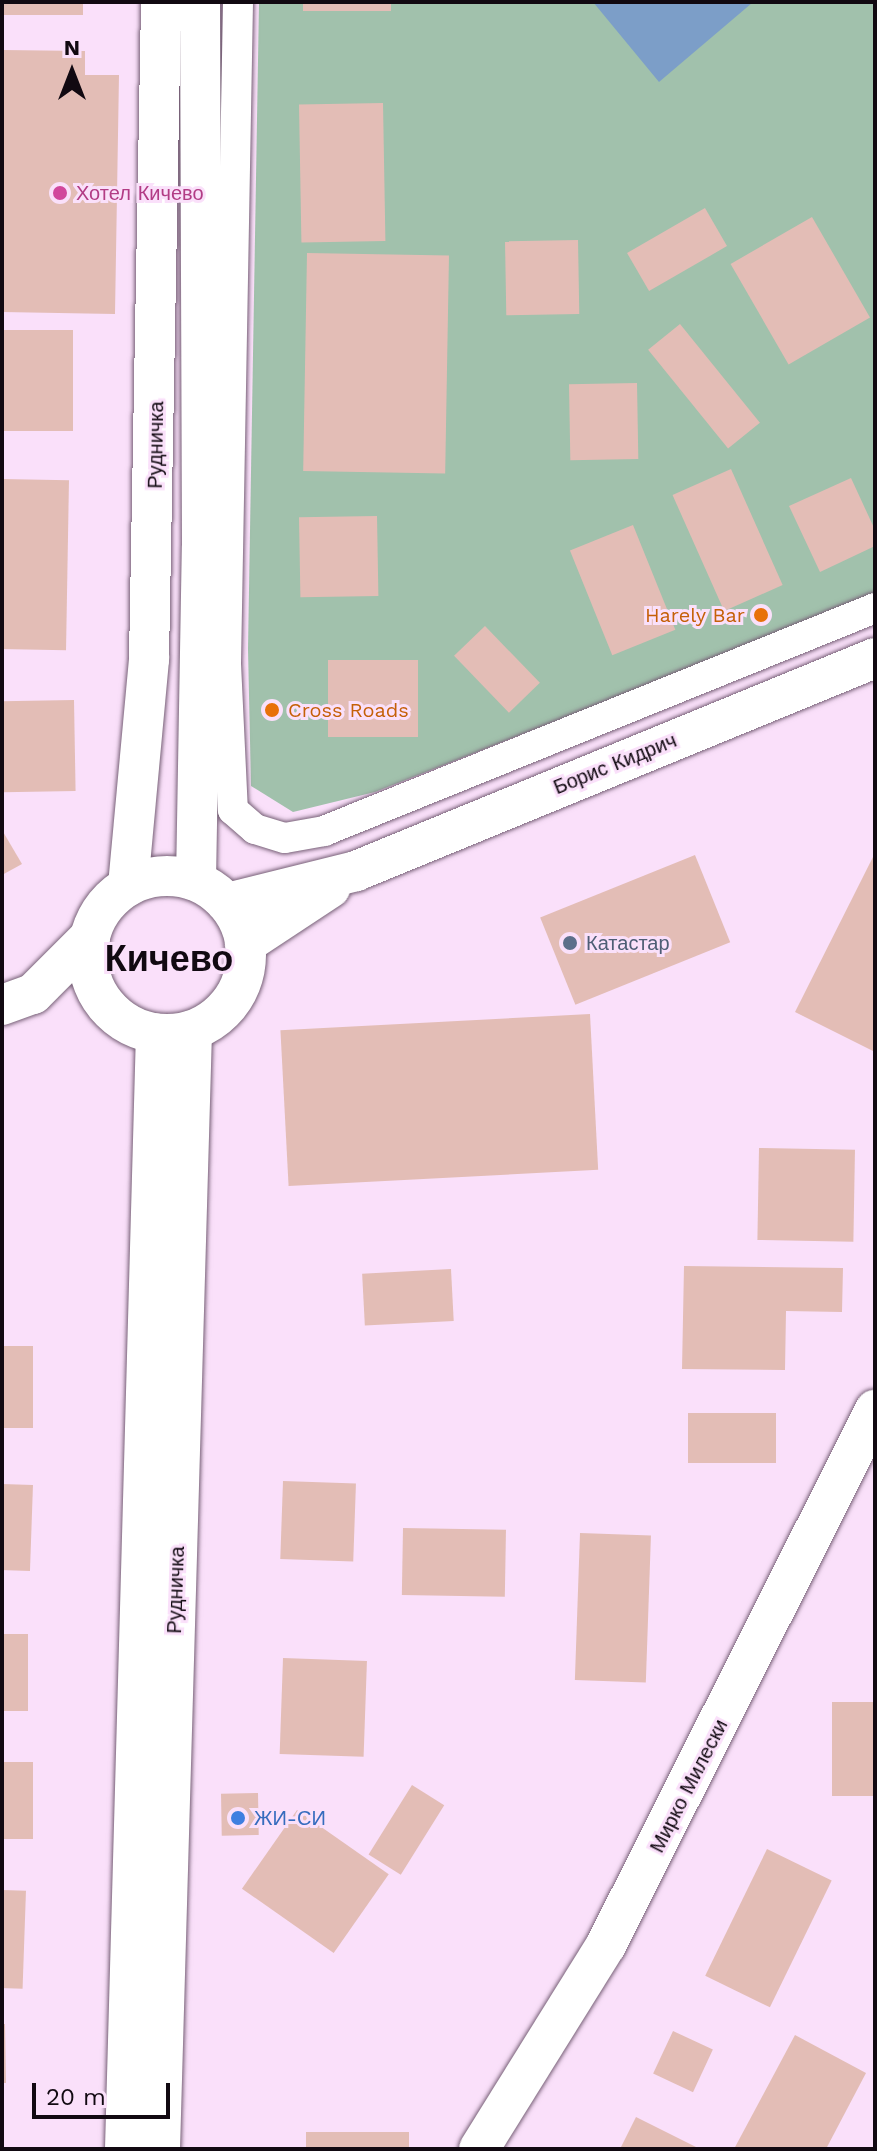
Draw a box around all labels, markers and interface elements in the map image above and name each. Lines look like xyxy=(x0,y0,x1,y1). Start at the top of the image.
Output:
north arrow xyxy=(32,32,112,112)
text: N xyxy=(64,35,80,60)
place label: Хотел Кичево xyxy=(76,181,204,205)
marker: Хотел Кичево xyxy=(51,184,69,202)
street label: Рудничка xyxy=(143,401,169,489)
place label: Harely Bar xyxy=(644,603,745,627)
marker: Harely Bar xyxy=(752,606,770,624)
place label: Cross Roads xyxy=(288,698,409,722)
marker: Cross Roads xyxy=(263,701,281,719)
street label: Борис Кидрич xyxy=(550,728,680,800)
place label: Катастар xyxy=(586,931,670,955)
marker: Катастар xyxy=(561,934,579,952)
district label: Кичево xyxy=(105,938,233,982)
street label: Рудничка xyxy=(162,1546,190,1634)
street label: Мирко Милески xyxy=(645,1715,733,1857)
place label: ЖИ-СИ xyxy=(254,1806,326,1830)
marker: ЖИ-СИ xyxy=(229,1809,247,1827)
scale bar xyxy=(36,2067,174,2117)
text: 20 m xyxy=(46,2083,106,2111)

